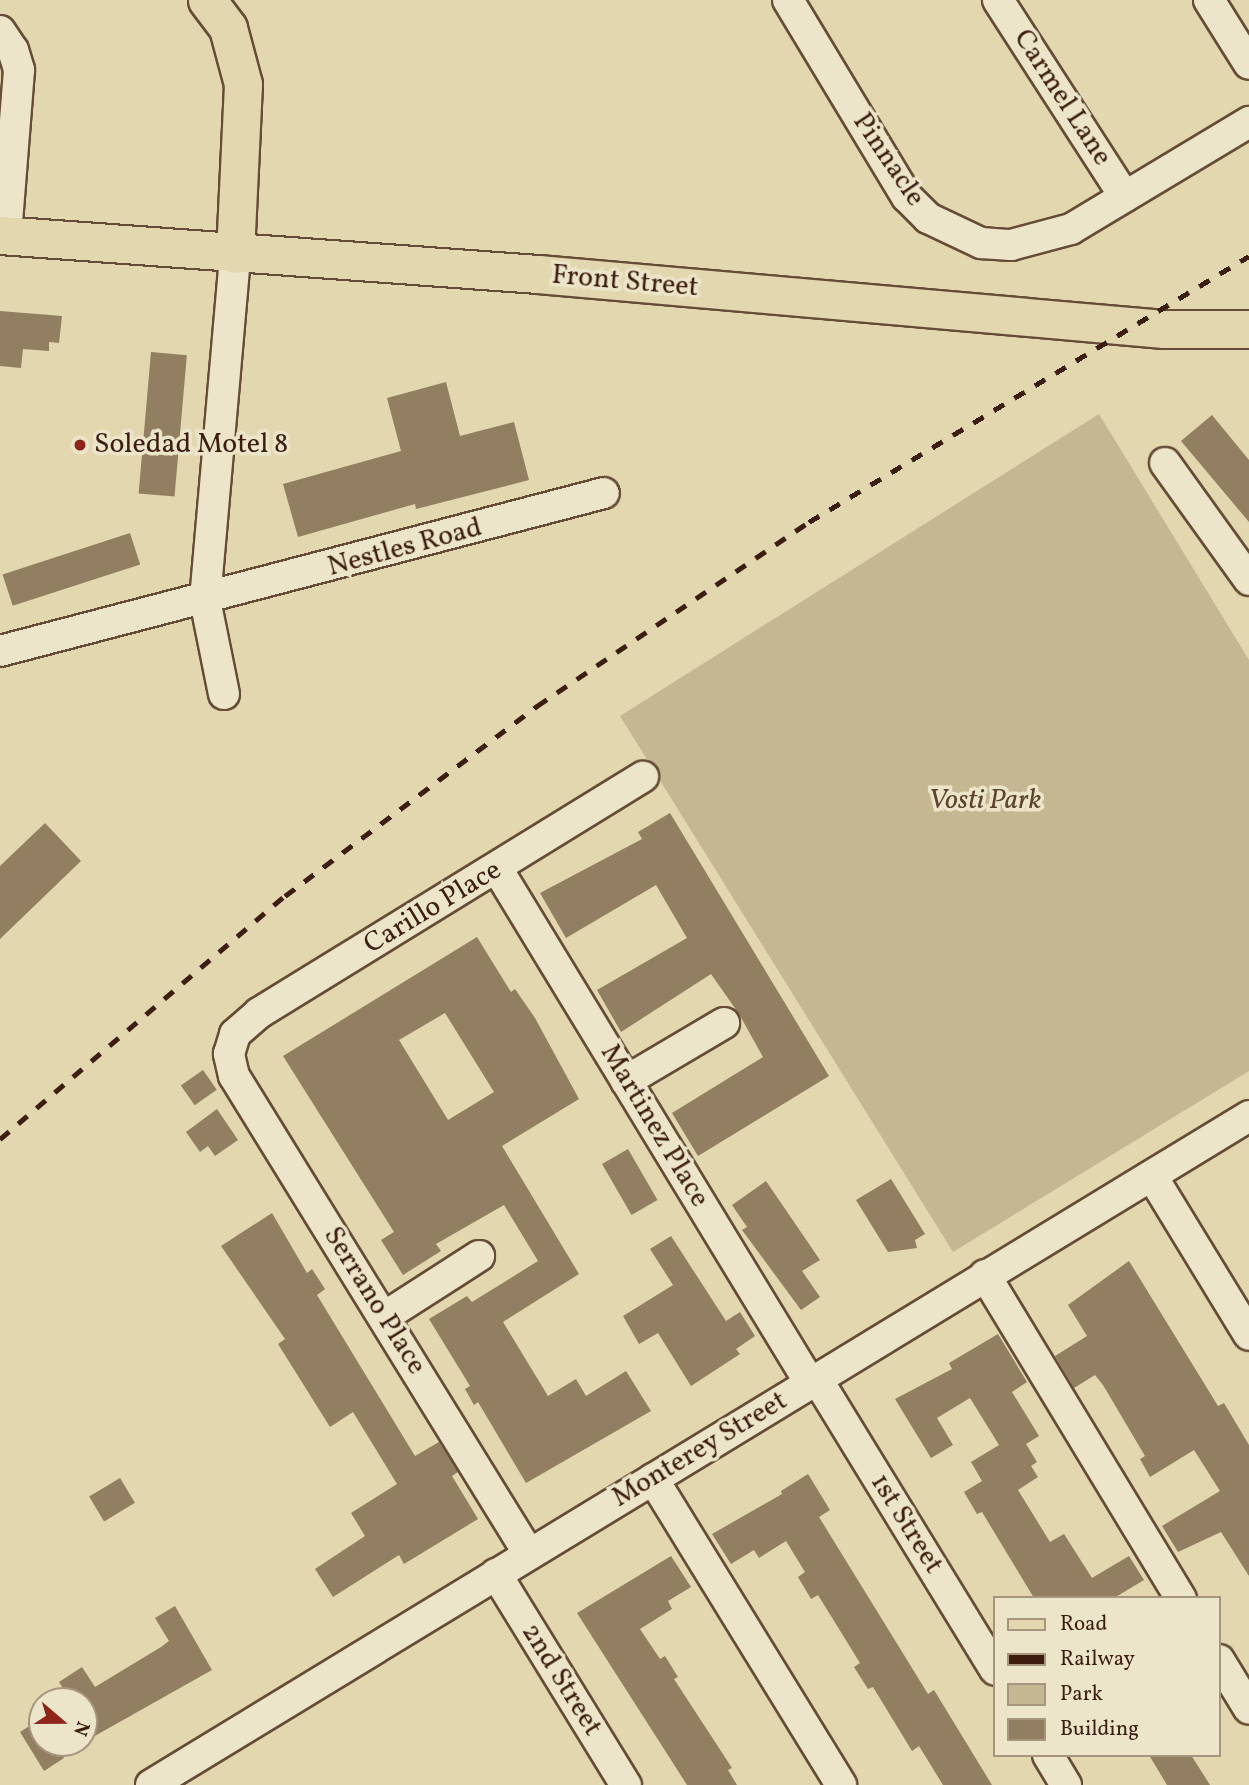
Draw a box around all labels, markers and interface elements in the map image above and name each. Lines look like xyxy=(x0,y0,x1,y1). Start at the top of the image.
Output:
street label: Carmel Lane xyxy=(1006,24,1118,172)
street label: Pinnacle xyxy=(845,107,931,213)
street label: Front Street xyxy=(550,259,700,305)
place label: Soledad Motel 8 xyxy=(94,428,288,462)
marker: Soledad Motel 8 xyxy=(72,437,88,453)
street label: Nestles Road xyxy=(324,511,486,585)
park label: Vosti Park xyxy=(929,784,1041,818)
street label: Carillo Place xyxy=(358,854,508,962)
street label: Martinez Place xyxy=(592,1038,716,1214)
street label: Serrano Place xyxy=(315,1221,433,1381)
street label: Monterey Street xyxy=(606,1384,794,1516)
street label: 1st Street xyxy=(862,1468,950,1580)
legend xyxy=(993,1596,1221,1757)
text: Road xyxy=(1060,1610,1107,1639)
street label: 2nd Street xyxy=(513,1617,609,1743)
text: Railway xyxy=(1060,1645,1135,1674)
text: Park xyxy=(1060,1680,1103,1709)
north arrow xyxy=(28,1687,98,1757)
text: Building xyxy=(1060,1715,1139,1744)
text: N xyxy=(66,1718,95,1739)

